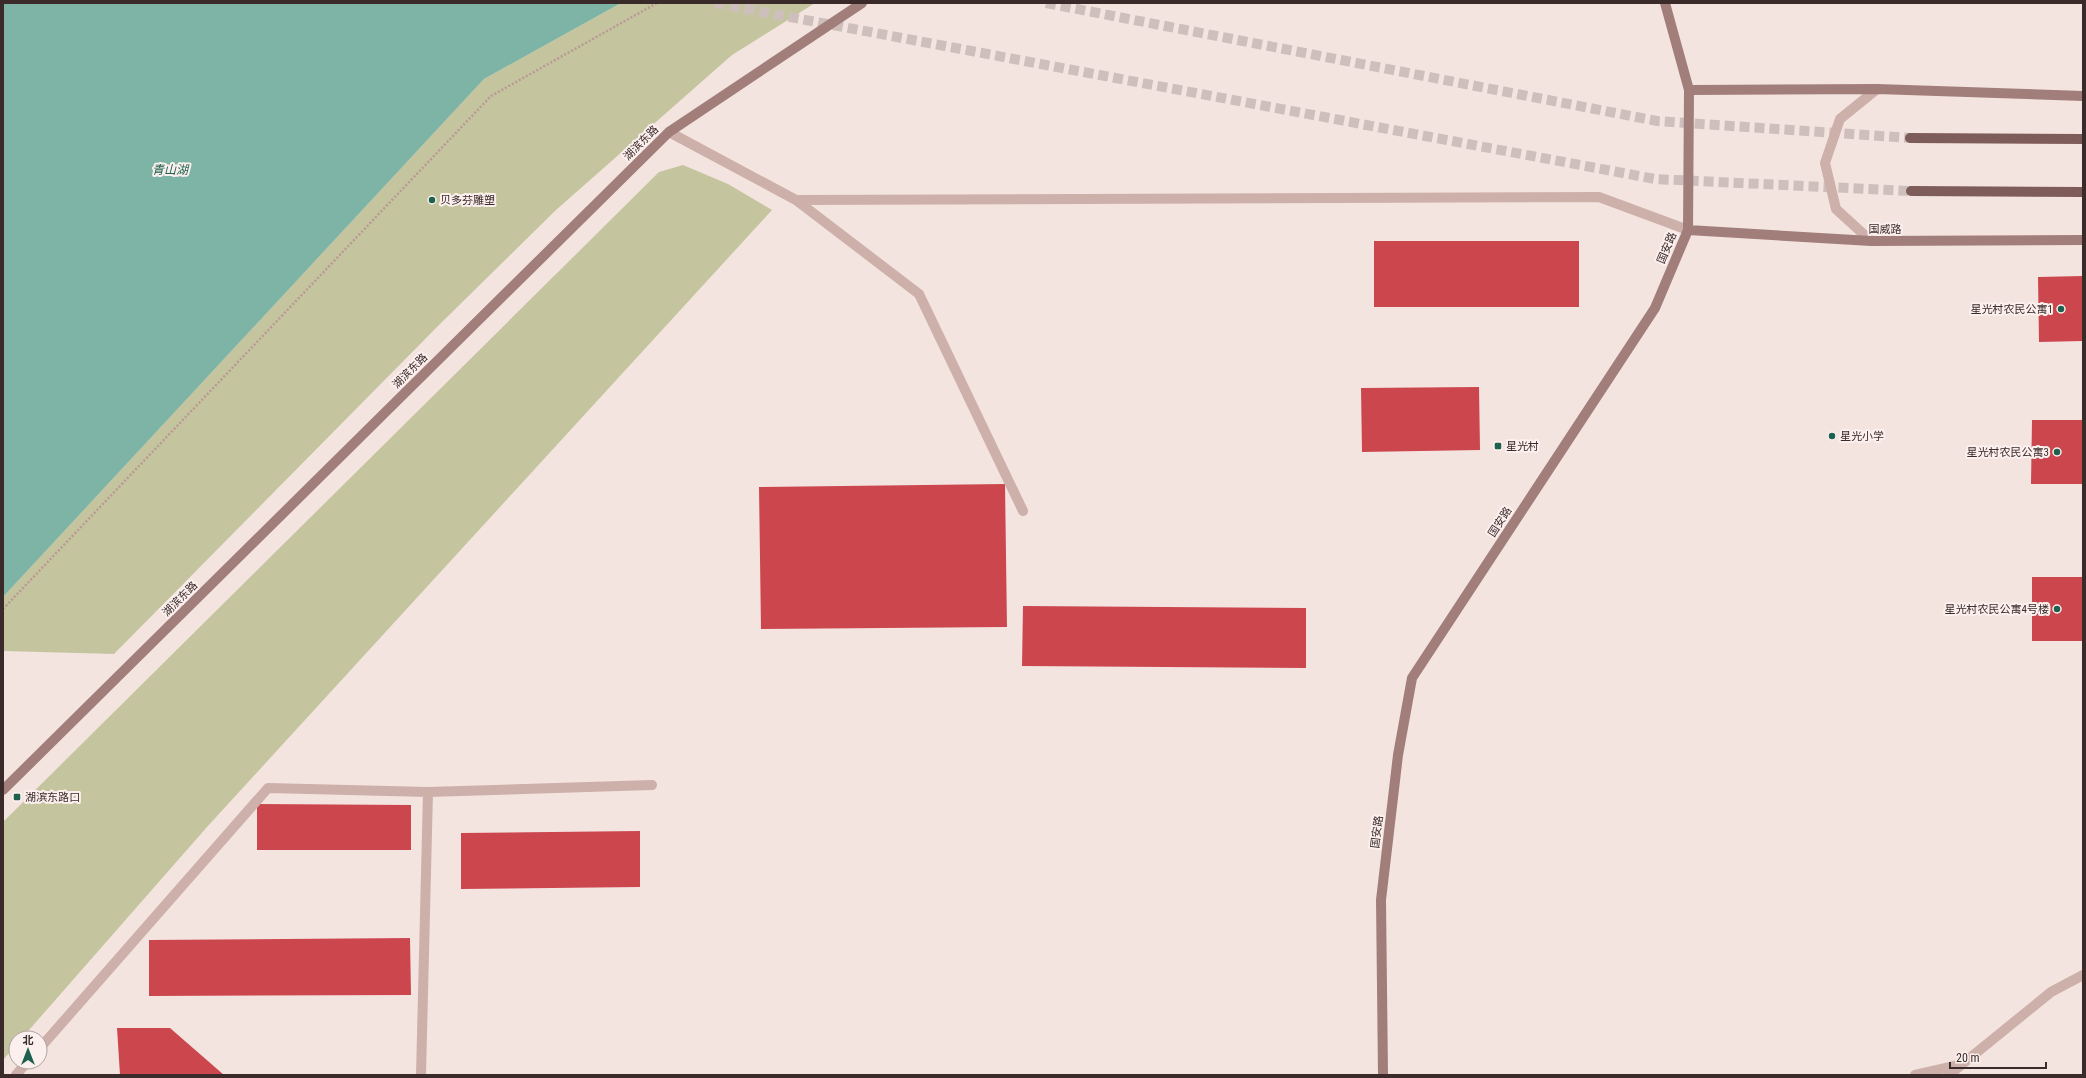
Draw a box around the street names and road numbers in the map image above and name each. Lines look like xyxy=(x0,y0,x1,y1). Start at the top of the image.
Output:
street label: 湖滨东路 xyxy=(621,123,661,163)
street label: 国威路 xyxy=(1869,223,1902,236)
street label: 国安路 xyxy=(1655,230,1679,266)
street label: 湖滨东路 xyxy=(390,351,430,391)
street label: 国安路 xyxy=(1486,505,1514,539)
street label: 湖滨东路 xyxy=(160,579,200,619)
street label: 国安路 xyxy=(1369,815,1385,849)

